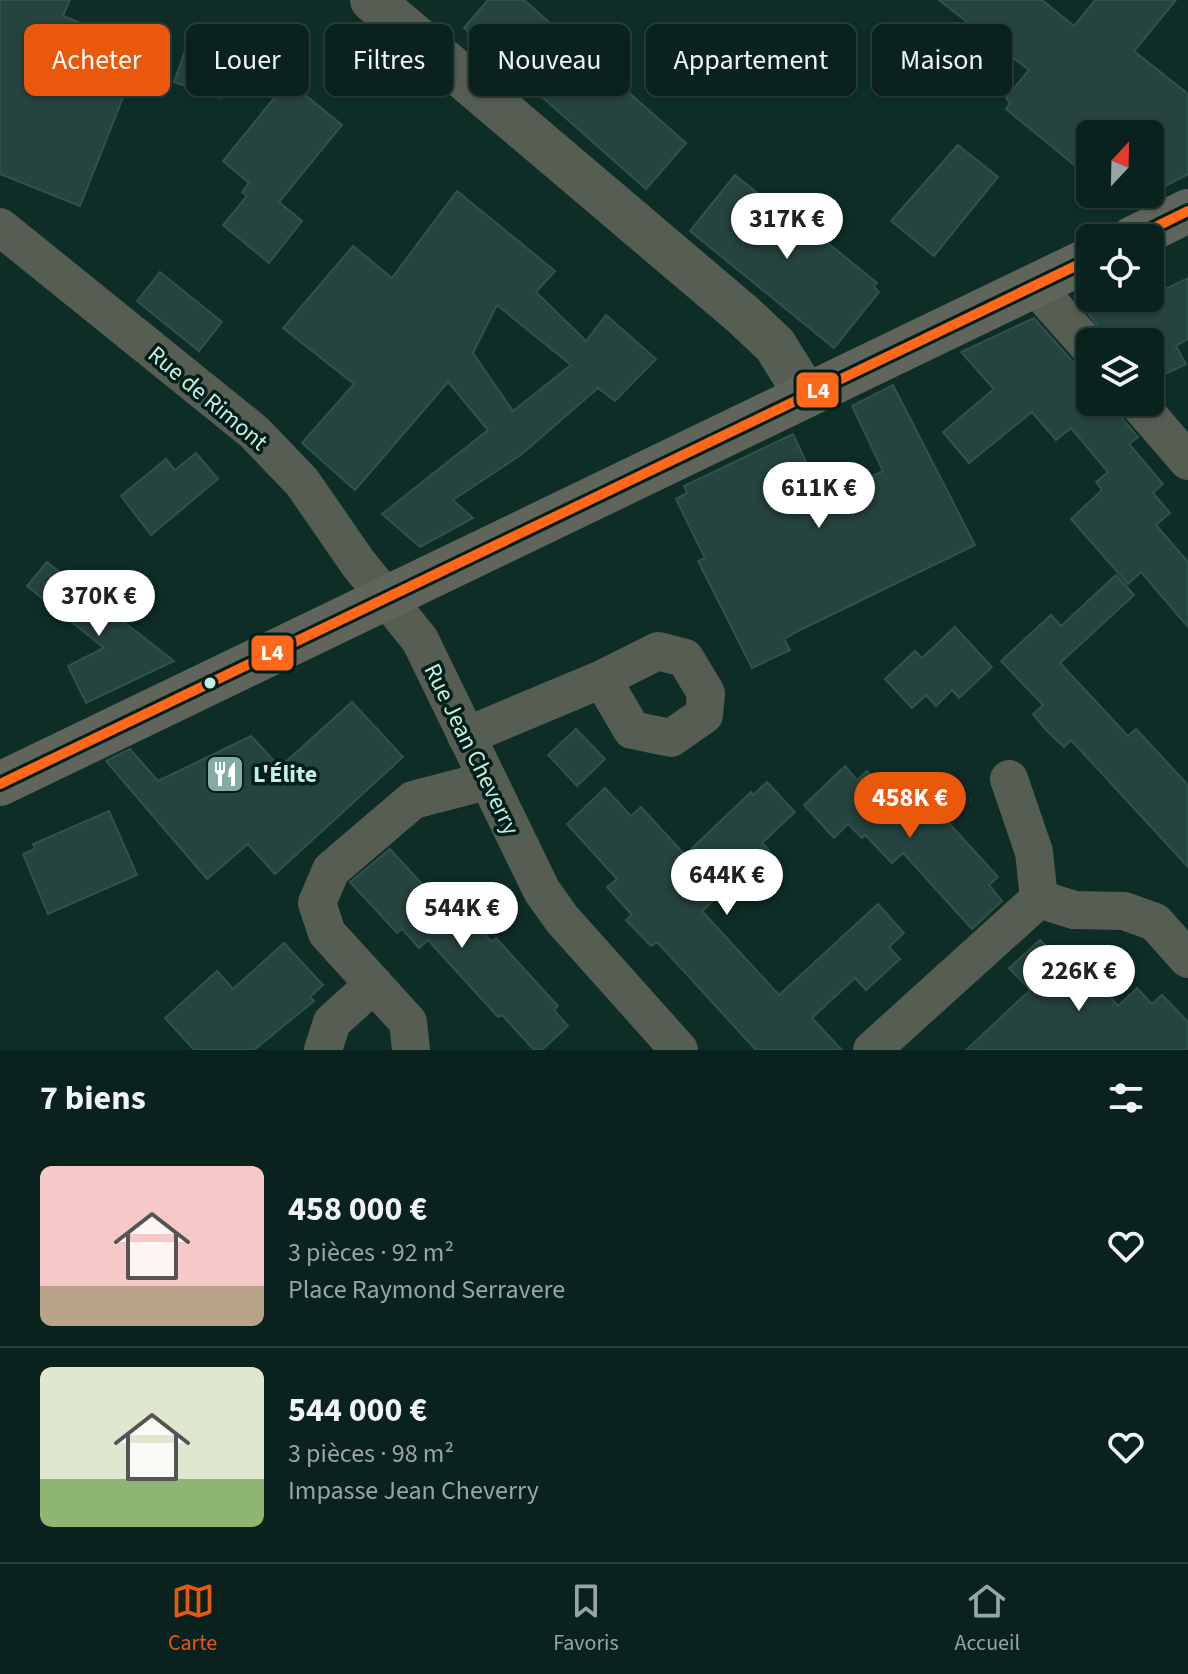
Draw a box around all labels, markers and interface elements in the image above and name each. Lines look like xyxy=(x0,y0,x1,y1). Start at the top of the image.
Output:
chip: Acheter xyxy=(24,24,170,96)
chip: Louer xyxy=(186,24,309,96)
chip: Filtres xyxy=(325,24,453,96)
chip: Nouveau xyxy=(469,24,630,96)
chip: Appartement xyxy=(646,24,856,96)
chip: Maison xyxy=(872,24,1012,96)
north arrow xyxy=(1076,120,1164,208)
map controls xyxy=(1076,120,1164,416)
pin: 317K € xyxy=(722,193,852,261)
text: 317K € xyxy=(749,200,825,237)
button: locate xyxy=(1076,224,1164,312)
button: layers xyxy=(1076,328,1164,416)
street label: Rue de Rimont xyxy=(140,338,275,459)
line badge: L4 xyxy=(795,371,840,409)
text: L4 xyxy=(806,375,830,407)
pin: 611K € xyxy=(754,462,884,530)
text: 611K € xyxy=(781,469,857,506)
pin: 370K € xyxy=(34,570,164,638)
text: 370K € xyxy=(61,577,137,614)
line badge: L4 xyxy=(250,634,295,672)
text: L4 xyxy=(260,637,284,669)
street label: Rue Jean Cheverry xyxy=(415,658,528,841)
unlabelled marker xyxy=(202,675,218,691)
restaurant icon: L'Élite xyxy=(204,753,246,795)
place label: L'Élite xyxy=(253,757,317,792)
pin: 458K € xyxy=(845,772,975,840)
text: 458K € xyxy=(872,779,948,816)
pin: 644K € xyxy=(662,849,792,917)
text: 644K € xyxy=(689,856,765,893)
pin: 544K € xyxy=(397,882,527,950)
text: 544K € xyxy=(424,889,500,926)
pin: 226K € xyxy=(1014,945,1144,1013)
text: 226K € xyxy=(1041,952,1117,989)
text: 7 biens xyxy=(40,1074,146,1123)
icon: filters xyxy=(1104,1076,1148,1120)
text: 458 000 € xyxy=(288,1185,427,1234)
icon: home xyxy=(104,1198,200,1294)
icon: heart xyxy=(1104,1224,1148,1268)
text: 3 pièces · 92 m² xyxy=(288,1234,454,1271)
text: Place Raymond Serravere xyxy=(288,1271,565,1308)
text: 544 000 € xyxy=(288,1386,427,1435)
icon: home xyxy=(104,1399,200,1495)
icon: heart xyxy=(1104,1425,1148,1469)
text: 3 pièces · 98 m² xyxy=(288,1435,454,1472)
text: Impasse Jean Cheverry xyxy=(288,1472,539,1509)
tab: Carte xyxy=(168,1579,217,1659)
tab: Favoris xyxy=(553,1579,619,1659)
tab: Accueil xyxy=(955,1579,1020,1659)

